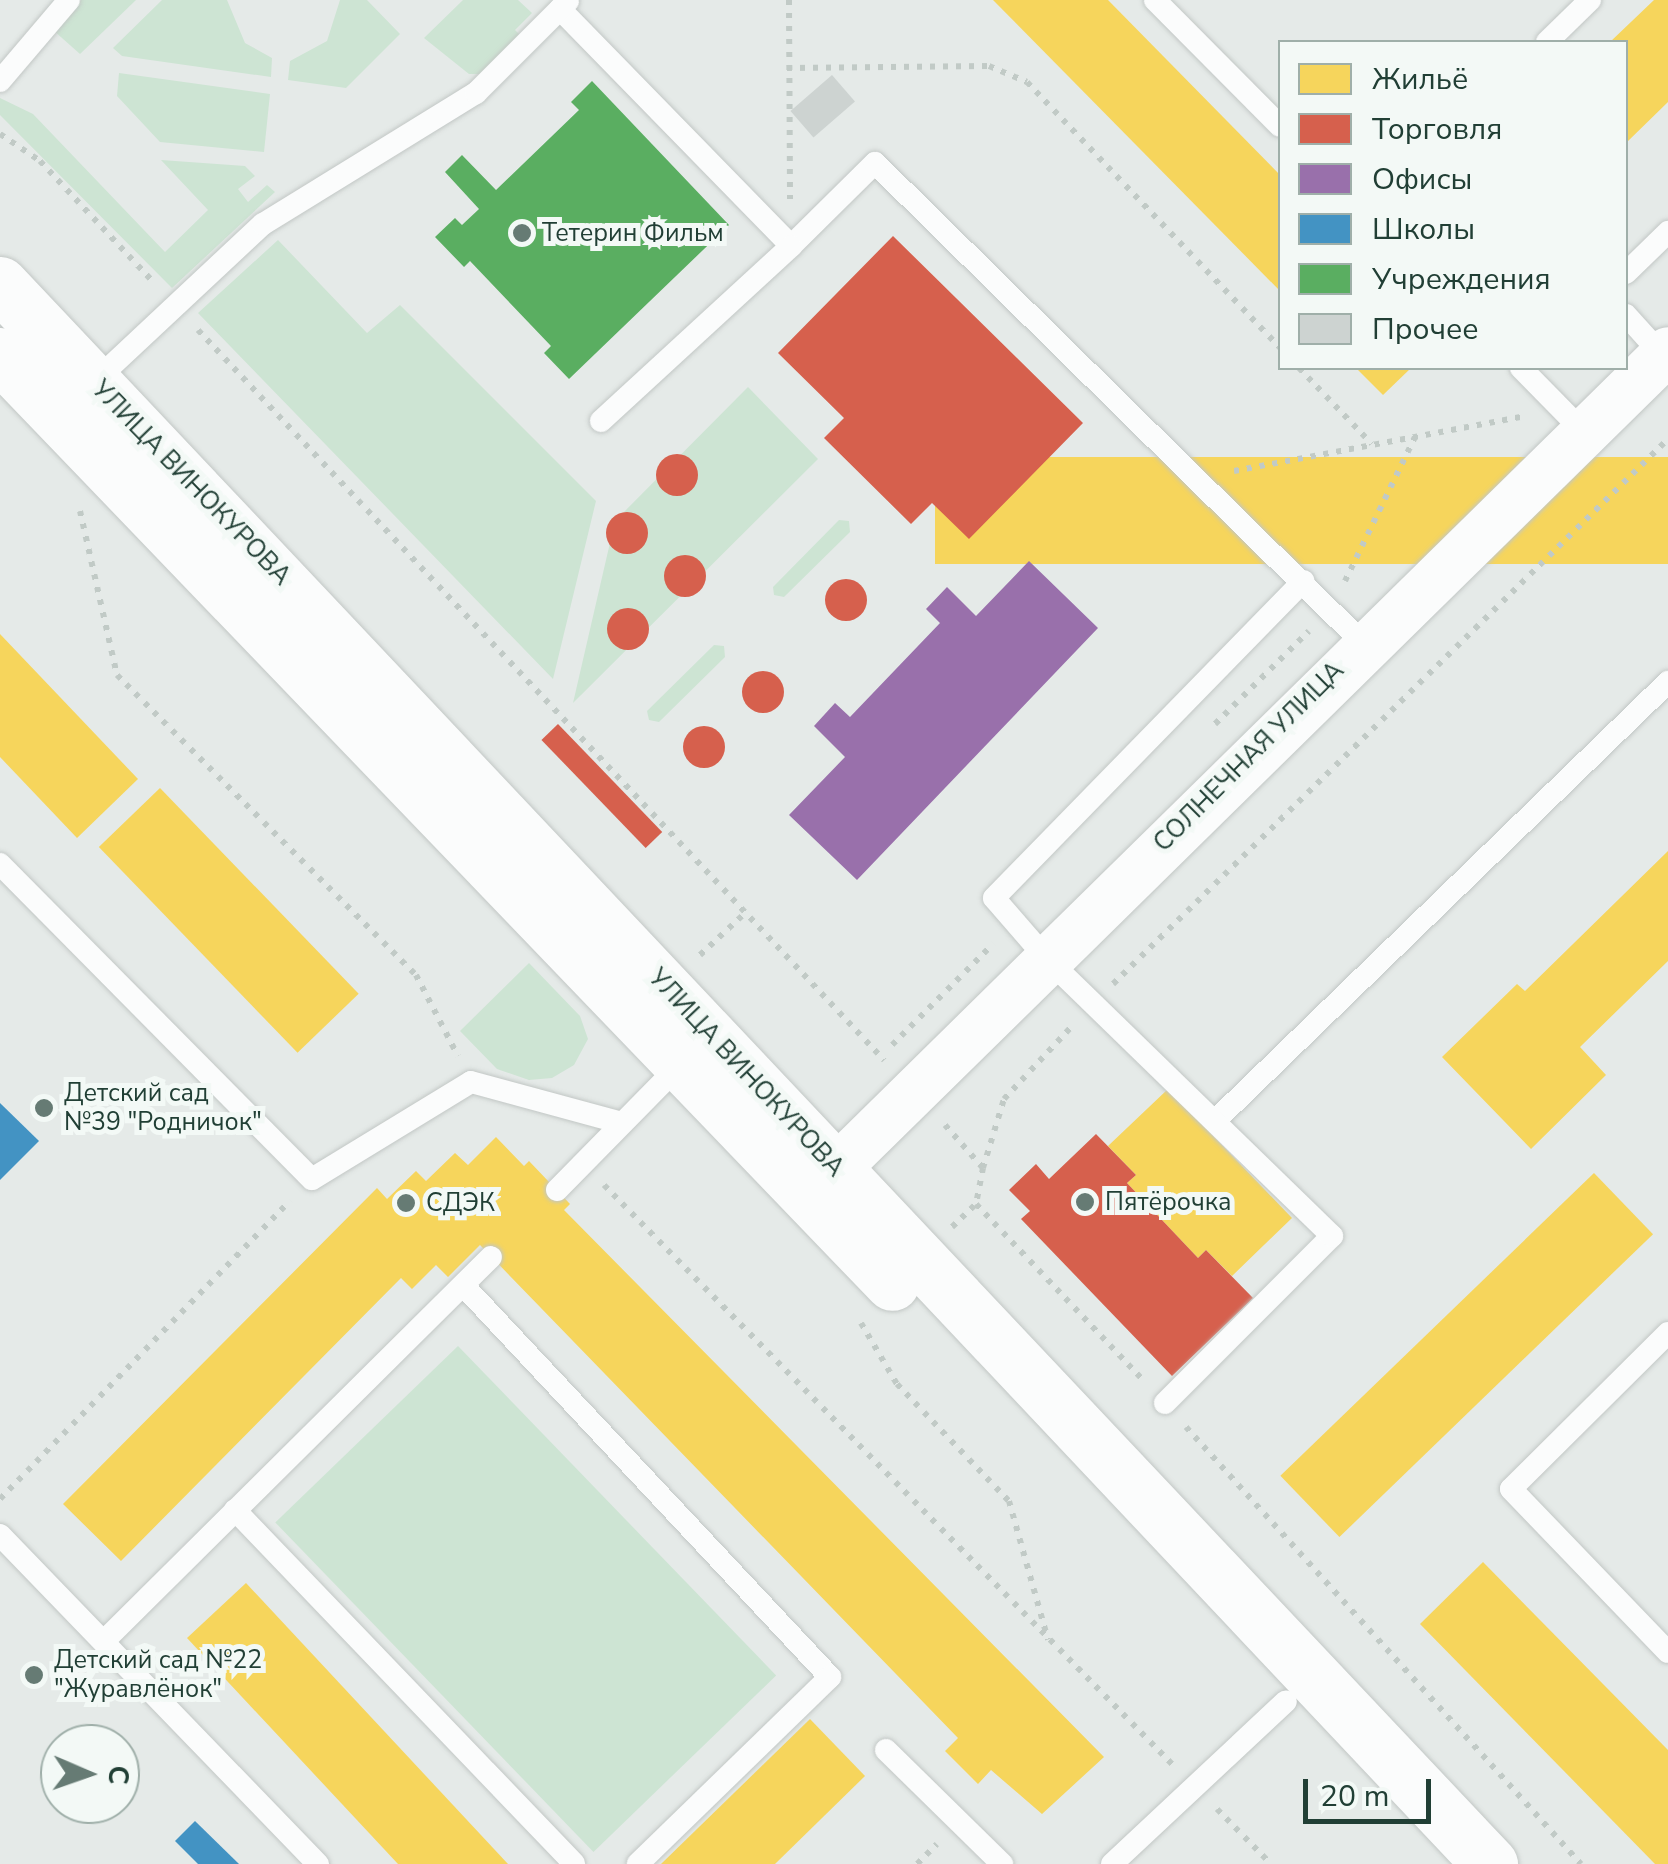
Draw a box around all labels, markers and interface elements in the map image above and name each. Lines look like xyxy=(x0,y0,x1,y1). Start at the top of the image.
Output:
legend xyxy=(1278,40,1628,370)
text: Жильё xyxy=(1372,59,1468,100)
text: Торговля xyxy=(1372,109,1502,150)
text: Офисы xyxy=(1372,159,1472,200)
text: Школы xyxy=(1372,209,1475,250)
place label: Тетерин Фильм xyxy=(542,218,724,248)
marker: Тетерин Фильм xyxy=(511,222,533,244)
text: Учреждения xyxy=(1372,259,1551,300)
text: Прочее xyxy=(1372,309,1479,350)
street label: УЛИЦА ВИНОКУРОВА xyxy=(85,374,297,592)
street label: СОЛНЕЧНАЯ УЛИЦА xyxy=(1148,656,1350,858)
street label: УЛИЦА ВИНОКУРОВА xyxy=(642,963,850,1183)
place label: Детский сад №39 "Родничок" xyxy=(64,1079,262,1138)
marker: Детский сад №39 "Родничок" xyxy=(33,1097,55,1119)
place label: Пятёрочка xyxy=(1105,1187,1231,1217)
place label: СДЭК xyxy=(426,1188,495,1218)
marker: Пятёрочка xyxy=(1074,1191,1096,1213)
marker: СДЭК xyxy=(395,1192,417,1214)
place label: Детский сад №22 "Журавлёнок" xyxy=(54,1646,262,1705)
marker: Детский сад №22 "Журавлёнок" xyxy=(23,1664,45,1686)
north arrow xyxy=(40,1724,140,1824)
scale bar xyxy=(1308,1759,1436,1821)
text: С xyxy=(99,1765,137,1785)
text: 20 m xyxy=(1320,1776,1389,1817)

